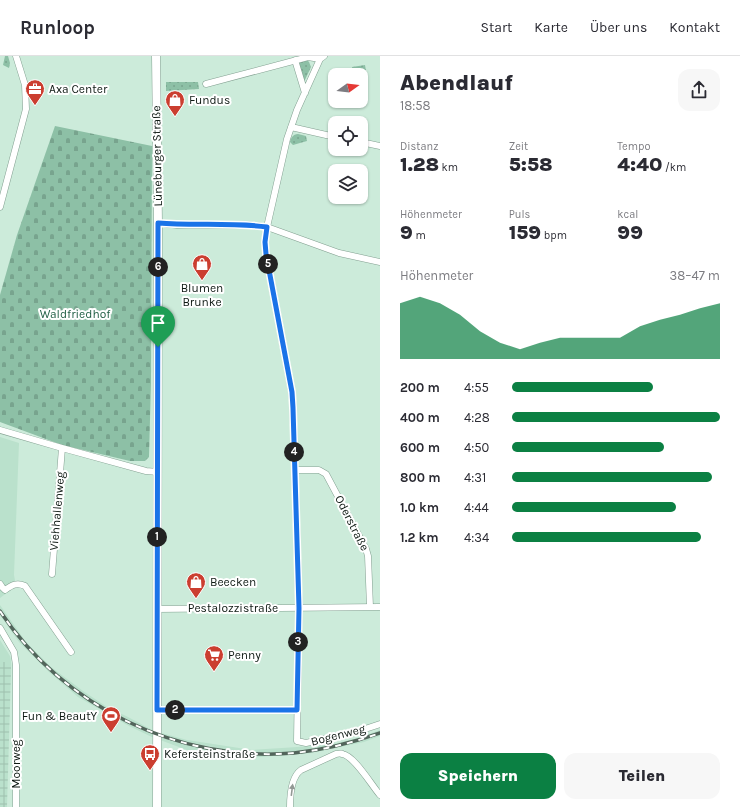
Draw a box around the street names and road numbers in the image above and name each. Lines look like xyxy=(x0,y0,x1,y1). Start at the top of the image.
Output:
street label: Lüneburger Straße xyxy=(149,105,165,207)
street label: Viehhallenweg xyxy=(47,471,67,551)
street label: Oderstraße xyxy=(332,493,372,553)
street label: Pestalozzistraße xyxy=(188,601,278,615)
street label: Bogenweg xyxy=(309,721,367,749)
street label: Moorweg xyxy=(9,739,23,789)

